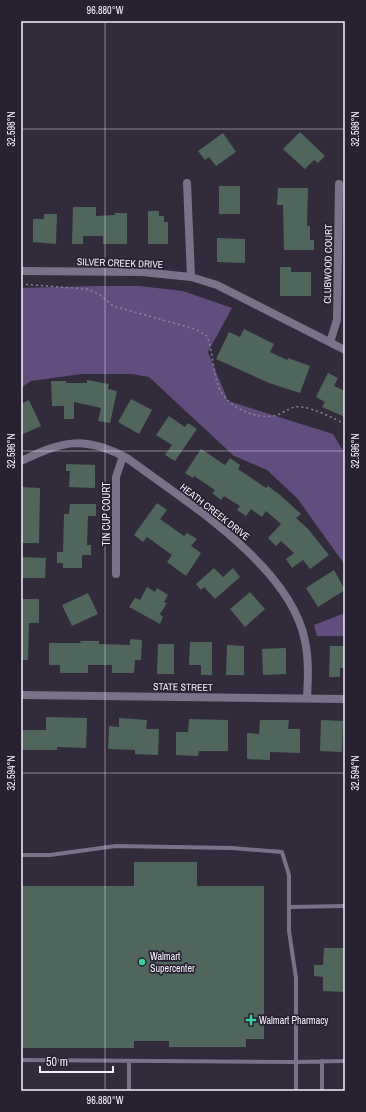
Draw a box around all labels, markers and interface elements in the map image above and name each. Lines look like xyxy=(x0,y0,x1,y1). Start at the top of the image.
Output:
text: 96.880°W xyxy=(87,4,124,17)
text: 32.598°N xyxy=(5,111,18,147)
text: 32.598°N xyxy=(349,111,362,147)
street label: CLUBWOOD COURT xyxy=(321,224,335,304)
street label: SILVER CREEK DRIVE xyxy=(77,255,163,271)
text: 32.596°N xyxy=(5,433,18,469)
text: 32.596°N xyxy=(349,433,362,469)
street label: HEATH CREEK DRIVE xyxy=(177,481,253,543)
street label: TIN CUP COURT xyxy=(100,482,113,546)
street label: STATE STREET xyxy=(153,680,213,694)
text: 32.594°N xyxy=(5,755,18,791)
text: 32.594°N xyxy=(349,755,362,791)
place label: Walmart Supercenter xyxy=(150,950,195,975)
marker: Walmart Supercenter xyxy=(137,957,147,967)
place label: Walmart Pharmacy xyxy=(259,1014,329,1027)
marker: Walmart Pharmacy xyxy=(246,1015,256,1025)
scale bar xyxy=(40,1048,113,1074)
text: 50 m xyxy=(46,1054,68,1070)
text: 96.880°W xyxy=(87,1094,124,1107)

